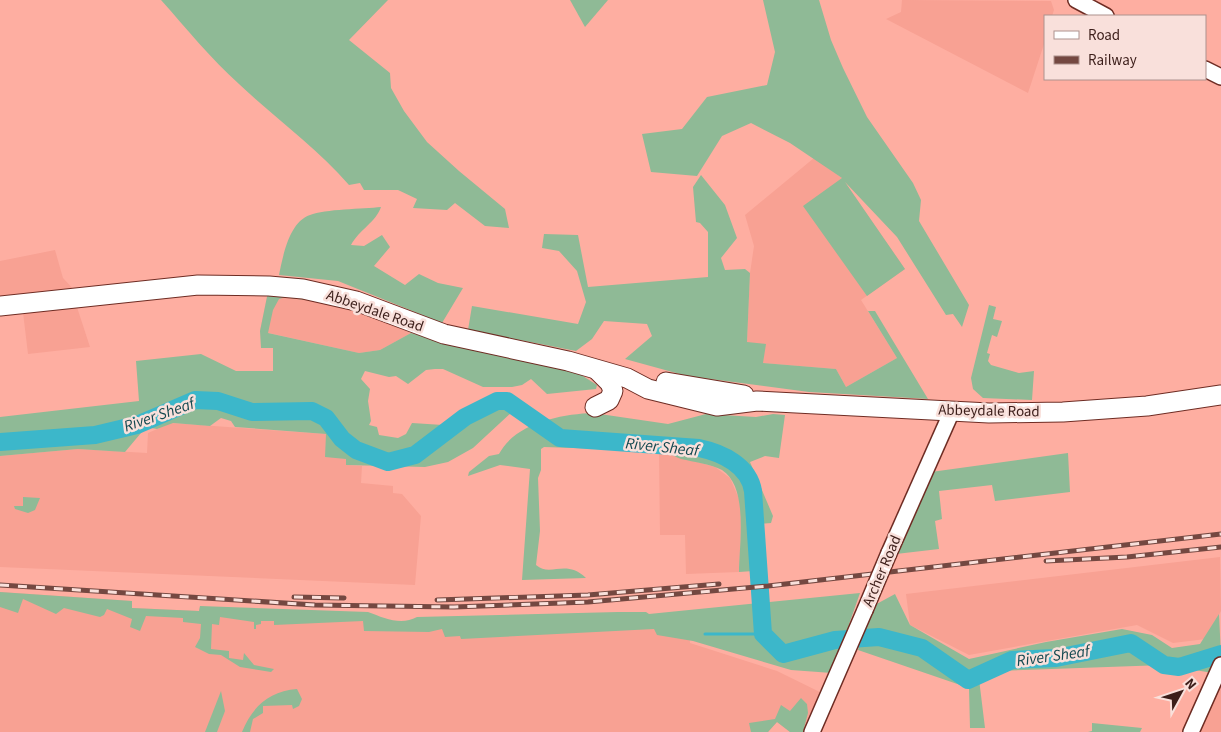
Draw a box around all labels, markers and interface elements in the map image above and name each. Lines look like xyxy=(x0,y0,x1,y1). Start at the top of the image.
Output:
legend xyxy=(1044,15,1206,80)
text: Road xyxy=(1088,25,1120,46)
text: Railway xyxy=(1088,50,1137,71)
street label: Abbeydale Road xyxy=(324,285,426,337)
water label: River Sheaf xyxy=(121,392,200,437)
street label: Abbeydale Road xyxy=(938,400,1040,422)
water label: River Sheaf xyxy=(624,432,702,462)
street label: Archer Road xyxy=(857,532,907,610)
water label: River Sheaf xyxy=(1015,640,1093,672)
north arrow xyxy=(1156,667,1206,717)
text: N xyxy=(1180,674,1201,694)

